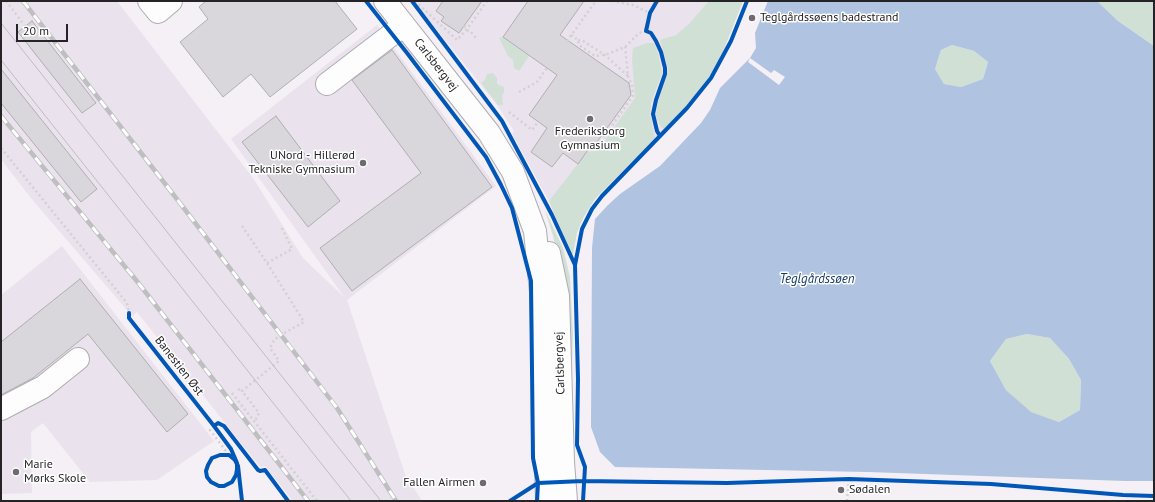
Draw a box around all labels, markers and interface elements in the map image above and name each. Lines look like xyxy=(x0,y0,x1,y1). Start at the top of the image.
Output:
place label: Teglgårdssøens badestrand xyxy=(760,11,899,25)
marker: Teglgårdssøens badestrand xyxy=(747,13,757,23)
scale bar xyxy=(18,16,70,42)
text: 20 m xyxy=(23,23,49,38)
street label: Carlsbergvej xyxy=(411,36,461,94)
marker: Frederiksborg Gymnasium xyxy=(585,114,595,124)
place label: Frederiksborg Gymnasium xyxy=(555,125,625,153)
place label: UNord - Hillerød Tekniske Gymnasium xyxy=(249,149,355,177)
marker: UNord - Hillerød Tekniske Gymnasium xyxy=(358,158,368,168)
water label: Teglgårdssøen xyxy=(780,271,854,287)
street label: Carlsbergvej xyxy=(552,331,568,395)
street label: Banestien Øst xyxy=(151,334,207,398)
place label: Marie Mørks Skole xyxy=(24,458,86,486)
marker: Marie Mørks Skole xyxy=(11,467,21,477)
place label: Fallen Airmen xyxy=(403,476,475,490)
marker: Fallen Airmen xyxy=(478,478,488,488)
place label: Sødalen xyxy=(849,483,890,497)
marker: Sødalen xyxy=(836,485,846,495)

